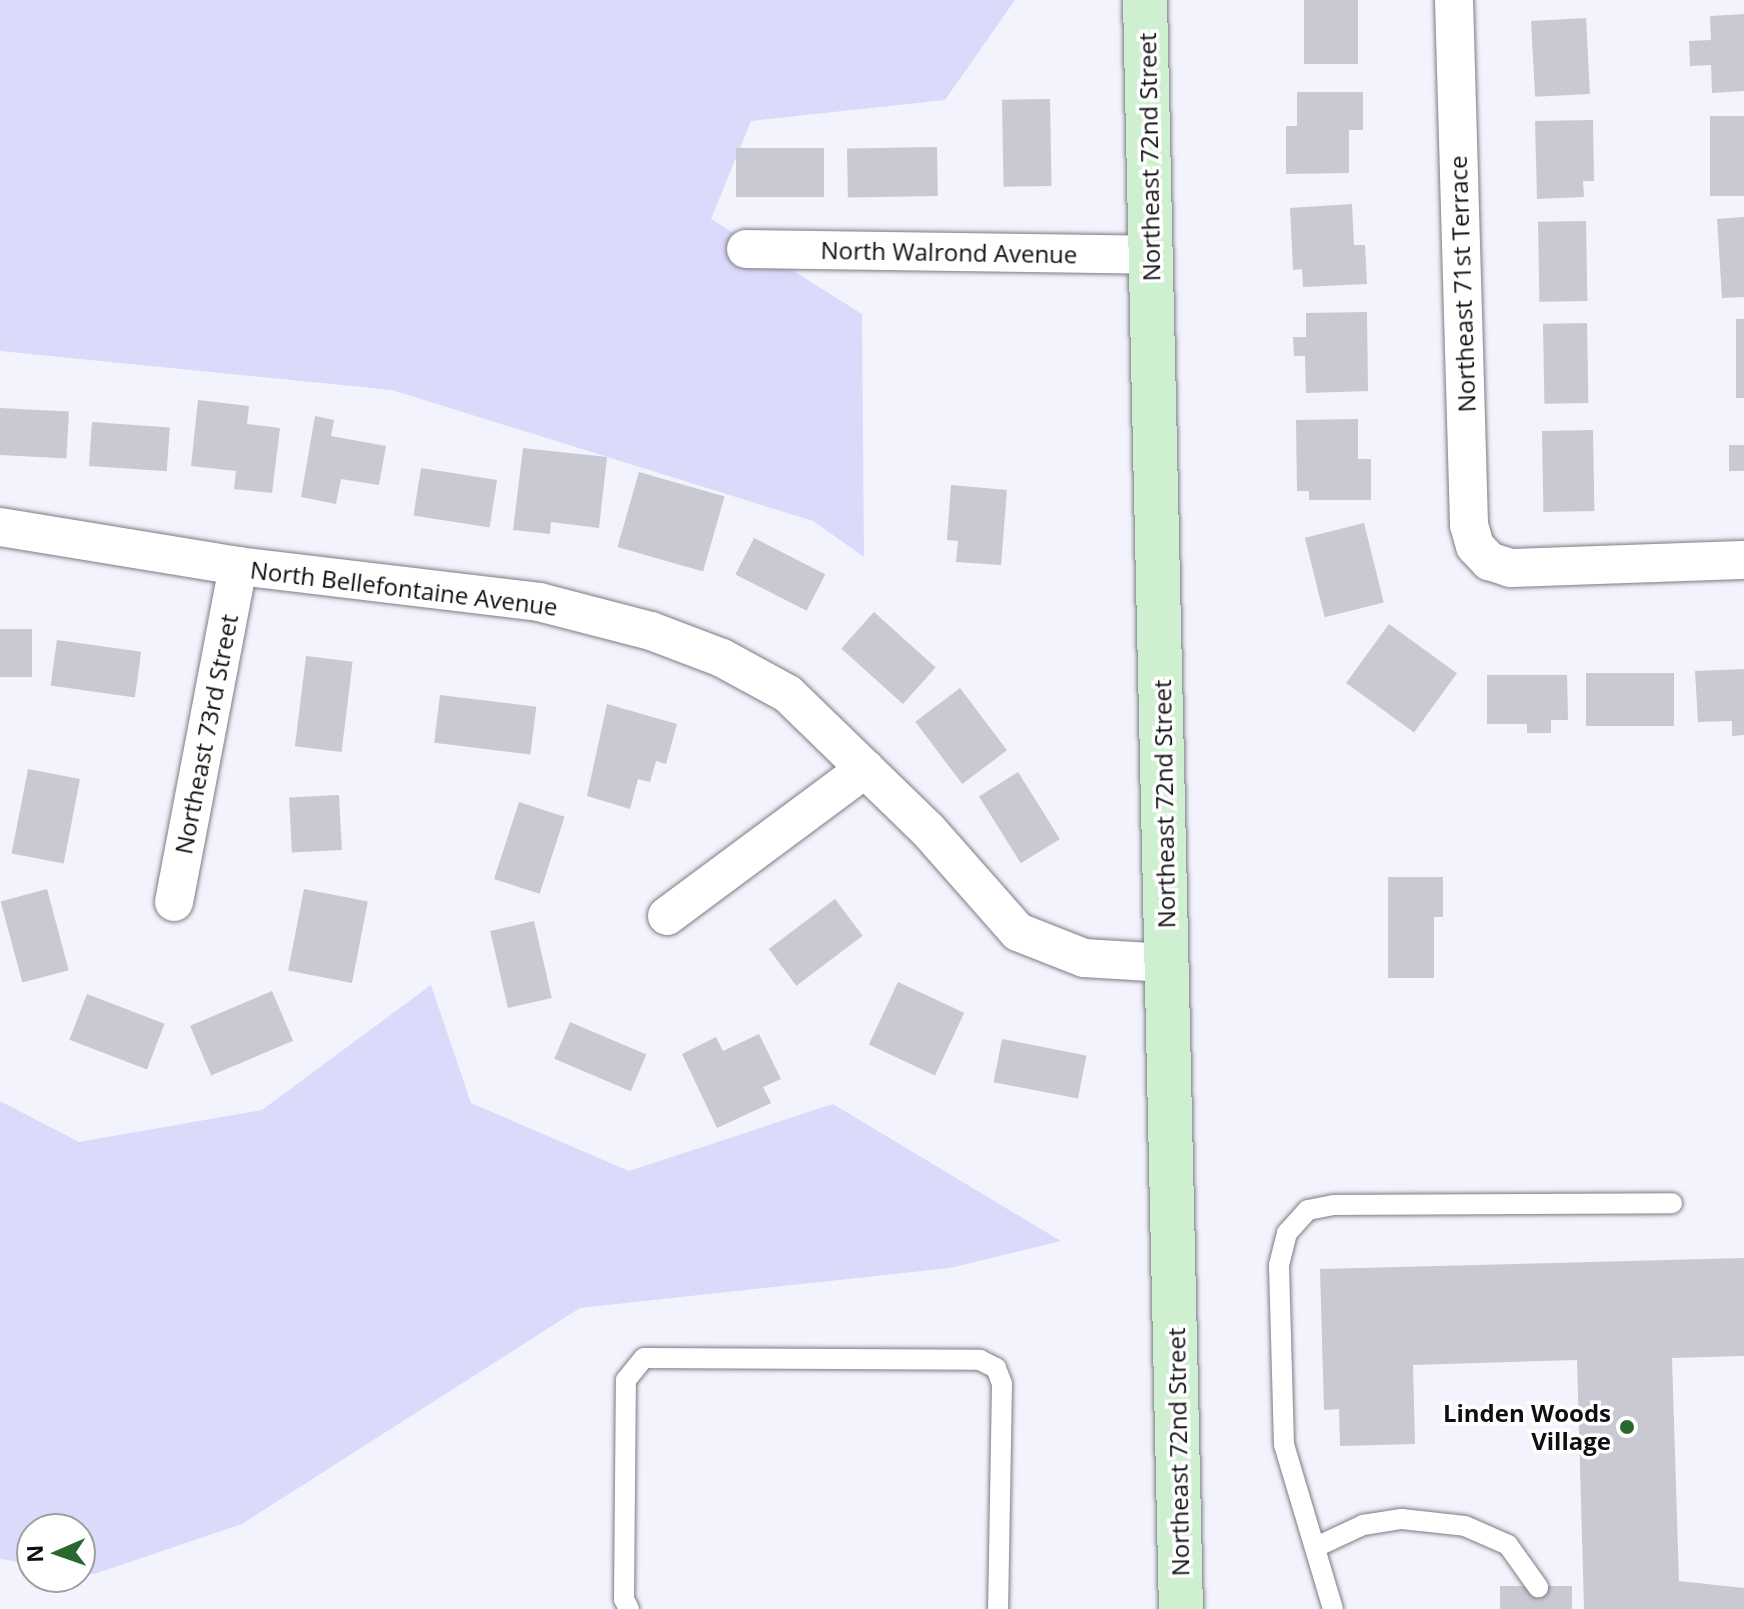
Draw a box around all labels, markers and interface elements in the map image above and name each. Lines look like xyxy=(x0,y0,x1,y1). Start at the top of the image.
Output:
street label: Northeast 72nd Street xyxy=(1132,32,1166,282)
street label: Northeast 71st Terrace xyxy=(1443,155,1481,413)
street label: North Walrond Avenue xyxy=(820,235,1078,269)
street label: North Bellefontaine Avenue xyxy=(249,555,559,621)
street label: Northeast 73rd Street xyxy=(169,612,243,856)
street label: Northeast 72nd Street xyxy=(1147,679,1181,929)
street label: Northeast 72nd Street xyxy=(1161,1327,1195,1577)
place label: Linden Woods Village xyxy=(1443,1399,1611,1455)
marker: Linden Woods Village xyxy=(1618,1418,1636,1436)
north arrow xyxy=(16,1513,96,1593)
text: N xyxy=(19,1544,49,1563)

